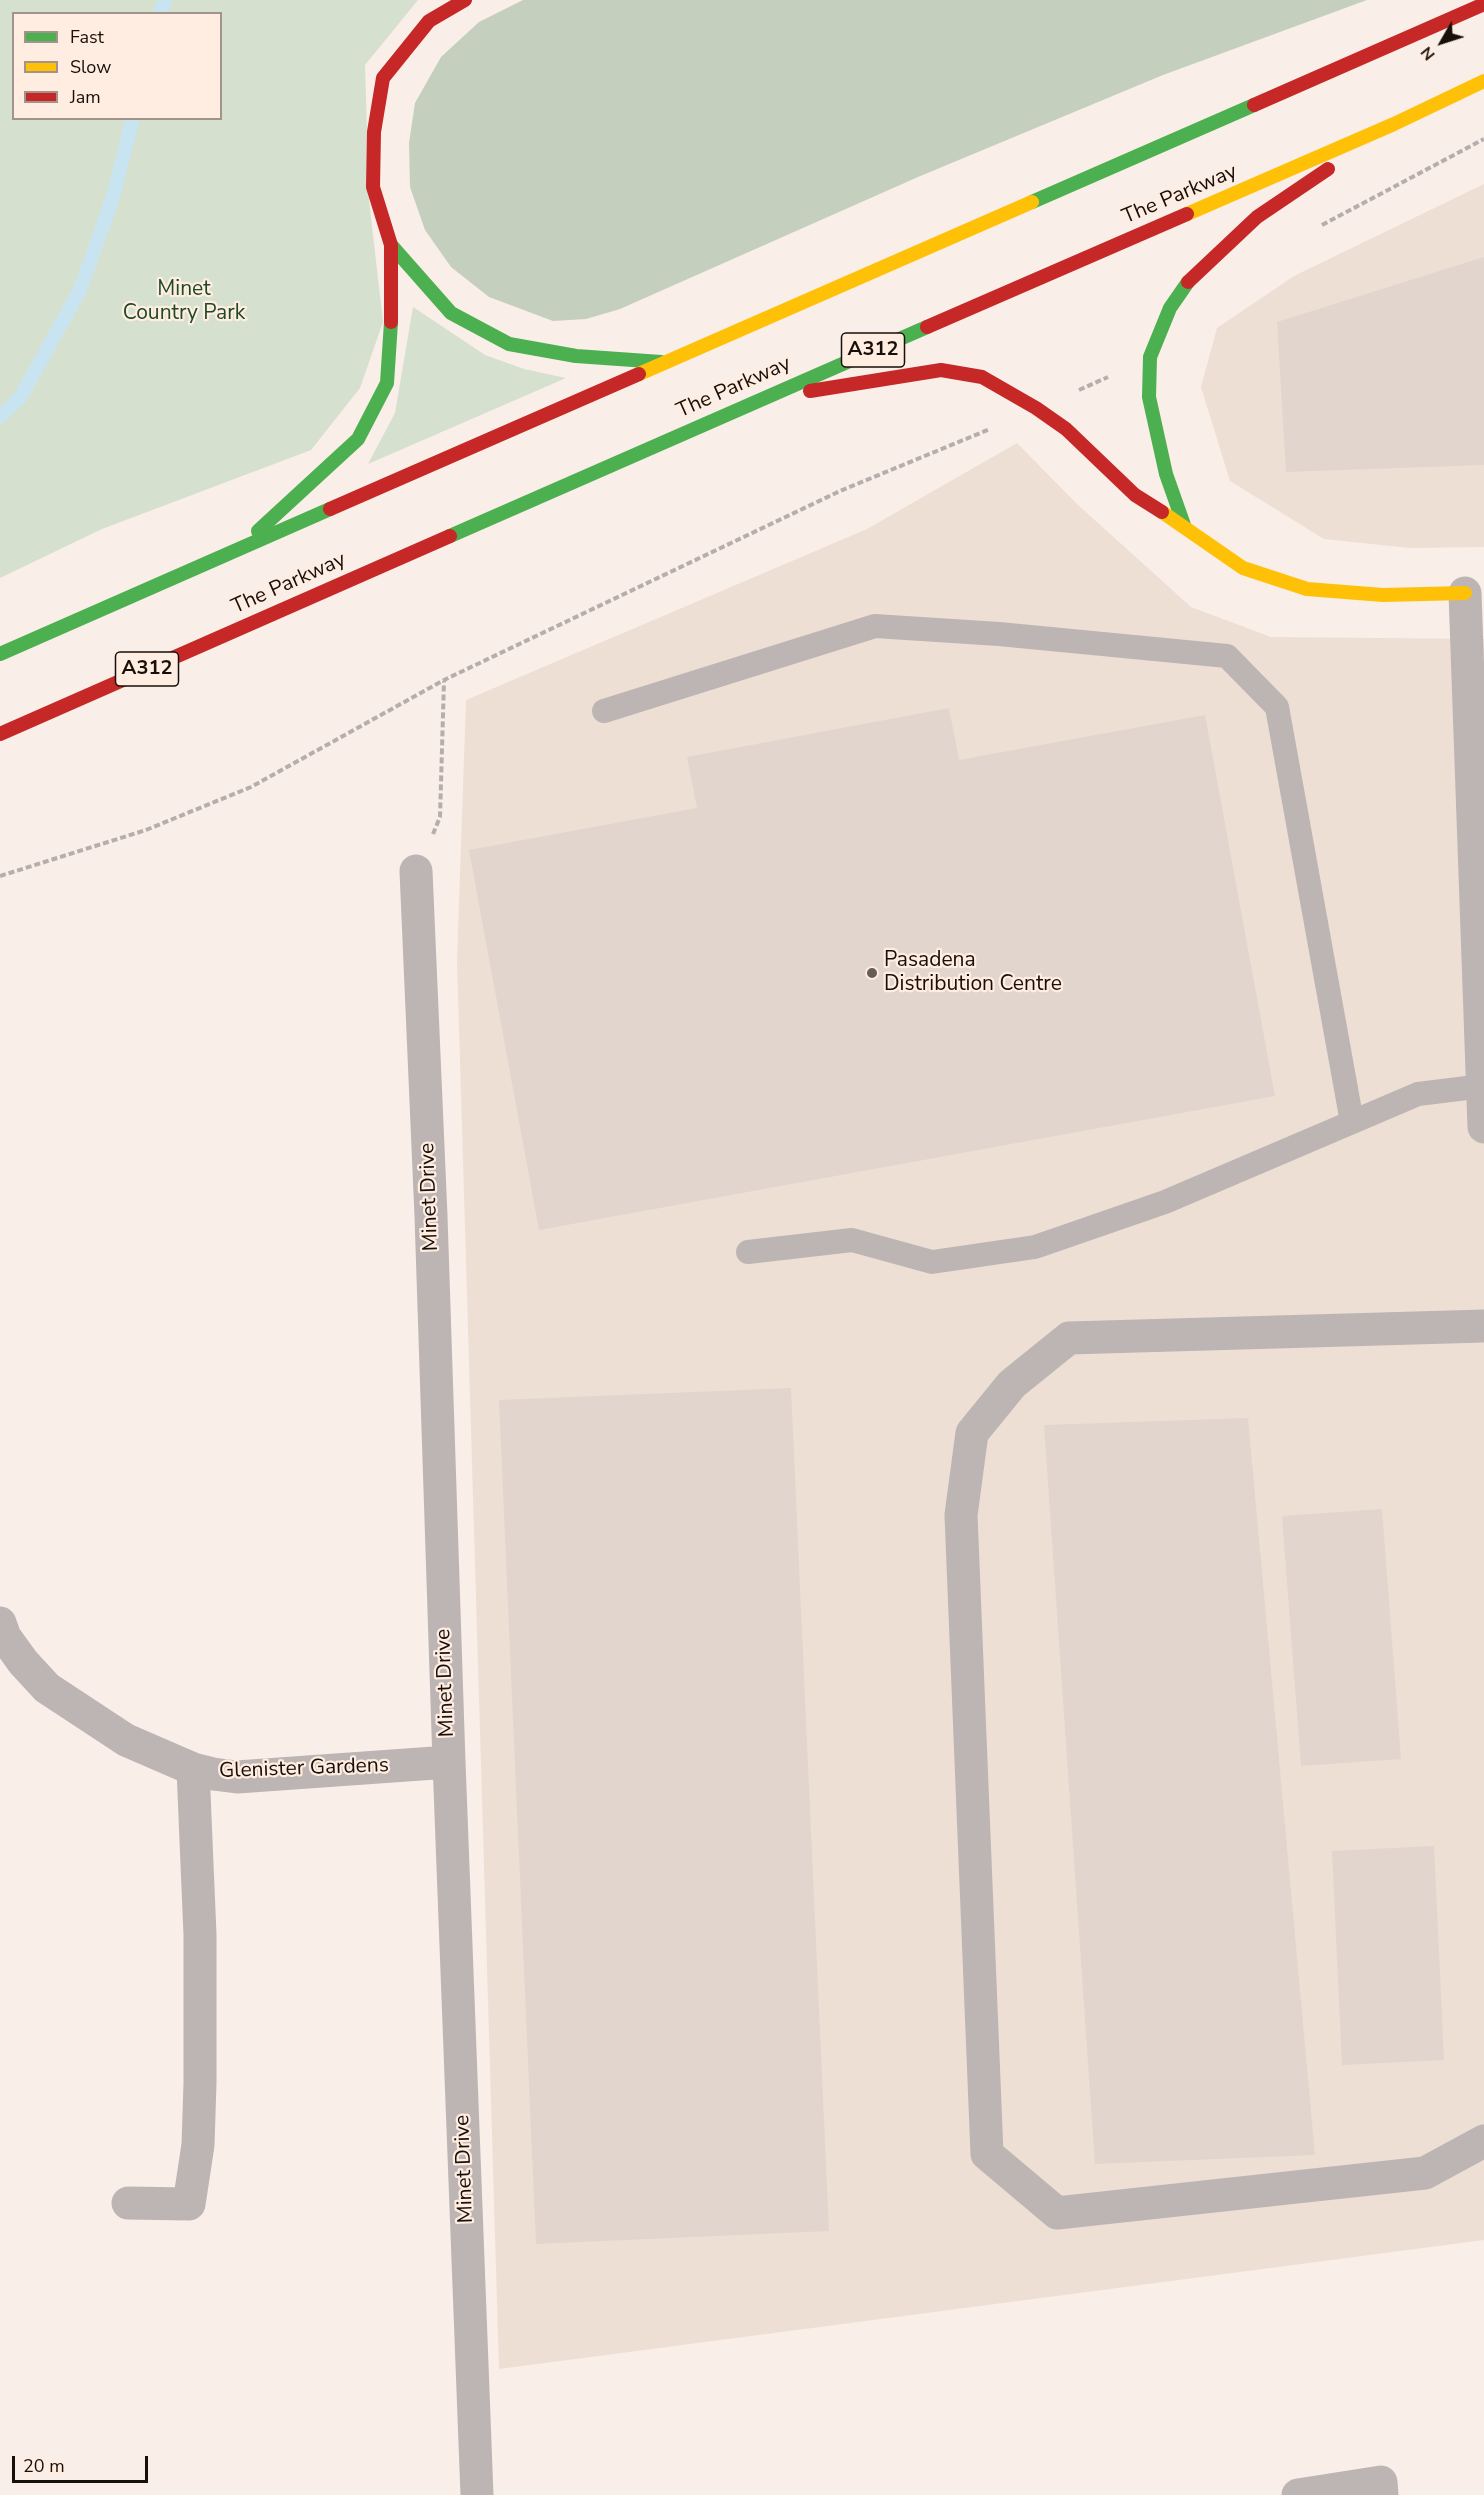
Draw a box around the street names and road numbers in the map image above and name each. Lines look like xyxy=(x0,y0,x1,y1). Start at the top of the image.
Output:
street label: The Parkway xyxy=(1119,160,1241,230)
road number: A312 xyxy=(842,333,904,367)
street label: The Parkway xyxy=(673,352,795,424)
street label: The Parkway xyxy=(228,548,350,620)
road number: A312 xyxy=(116,652,178,686)
street label: Minet Drive xyxy=(416,1142,444,1252)
street label: Minet Drive xyxy=(432,1628,460,1738)
street label: Glenister Gardens xyxy=(219,1753,389,1785)
street label: Minet Drive xyxy=(451,2114,479,2224)

